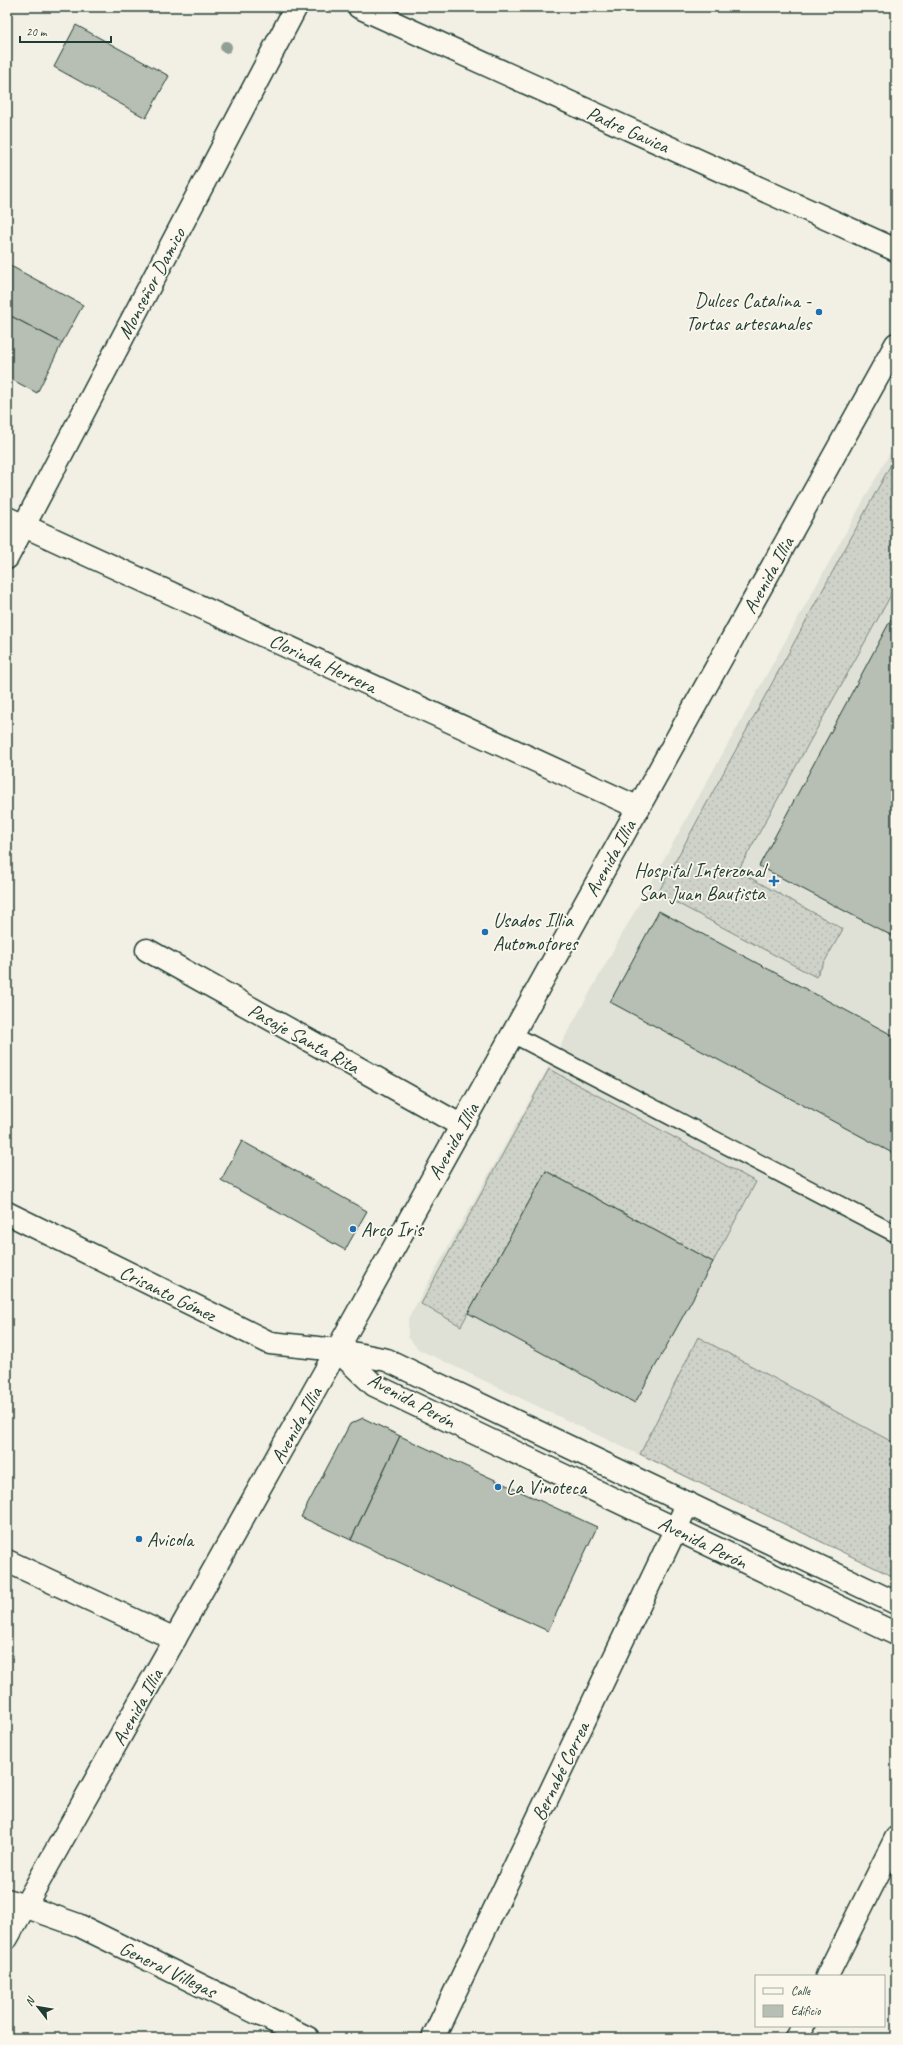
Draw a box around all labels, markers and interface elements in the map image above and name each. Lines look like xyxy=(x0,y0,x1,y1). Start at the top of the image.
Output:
scale bar xyxy=(20,18,111,44)
text: 20 m xyxy=(26,24,48,40)
street label: Padre Gavica xyxy=(583,100,675,159)
street label: Monseñor Damico xyxy=(112,223,192,343)
place label: Dulces Catalina - Tortas artesanales xyxy=(686,288,813,336)
marker: Dulces Catalina - Tortas artesanales xyxy=(814,307,824,317)
street label: Avenida Illia xyxy=(737,531,801,618)
street label: Clorinda Herrera xyxy=(265,628,382,700)
street label: Avenida Illia xyxy=(579,814,643,901)
place label: Hospital Interzonal San Juan Bautista xyxy=(634,858,769,906)
marker: Hospital Interzonal San Juan Bautista xyxy=(768,875,780,887)
place label: Usados Illia Automotores xyxy=(493,908,580,956)
marker: Usados Illia Automotores xyxy=(480,927,490,937)
street label: Pasaje Santa Rita xyxy=(244,998,365,1080)
street label: Avenida Illia xyxy=(422,1097,486,1184)
place label: Arco Iris xyxy=(361,1217,425,1242)
marker: Arco Iris xyxy=(348,1224,358,1234)
street label: Crisanto Gómez xyxy=(116,1259,221,1328)
street label: Avenida Perón xyxy=(364,1367,461,1434)
street label: Avenida Illia xyxy=(265,1381,329,1468)
place label: La Vinoteca xyxy=(506,1475,588,1500)
marker: La Vinoteca xyxy=(493,1482,503,1492)
street label: Avenida Perón xyxy=(654,1510,752,1575)
place label: Avicola xyxy=(147,1527,195,1552)
marker: Avicola xyxy=(134,1534,144,1544)
street label: Avenida Illia xyxy=(106,1663,170,1750)
street label: Bernabé Correa xyxy=(526,1716,596,1825)
street label: General Villegas xyxy=(115,1935,222,2004)
legend xyxy=(755,1975,885,2027)
text: Calle xyxy=(791,1983,811,1999)
north arrow xyxy=(18,1987,58,2027)
text: N xyxy=(22,1993,38,2008)
text: Edificio xyxy=(791,2003,821,2019)

